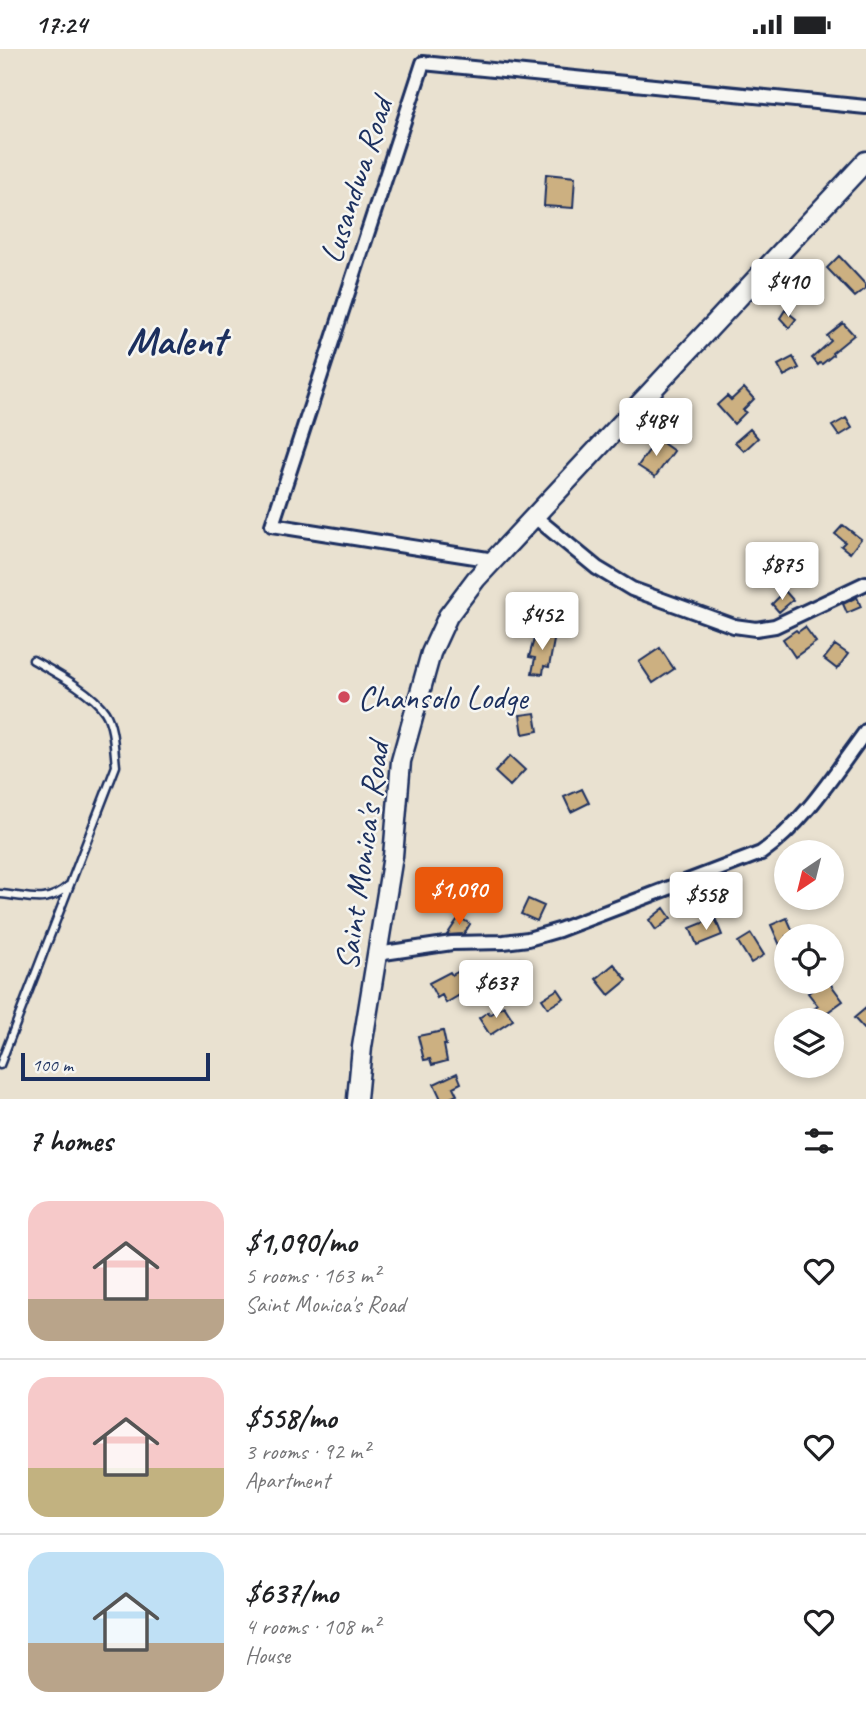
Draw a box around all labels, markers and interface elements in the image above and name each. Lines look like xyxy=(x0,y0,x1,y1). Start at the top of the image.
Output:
text: 17:24 xyxy=(35,8,87,41)
street label: Lusandwa Road xyxy=(310,88,404,268)
pin: $410 xyxy=(747,259,829,319)
text: $410 xyxy=(767,267,809,296)
district label: Malent xyxy=(126,316,231,366)
pin: $484 xyxy=(615,399,697,458)
text: $484 xyxy=(635,406,677,435)
pin: $875 xyxy=(741,543,823,602)
text: $875 xyxy=(762,550,802,579)
pin: $452 xyxy=(501,593,583,652)
text: $452 xyxy=(521,600,563,629)
place label: Chansolo Lodge xyxy=(358,677,530,719)
marker: Chansolo Lodge xyxy=(336,689,352,705)
street label: Saint Monica's Road xyxy=(325,734,399,973)
north arrow xyxy=(774,840,844,910)
map controls xyxy=(774,840,844,1078)
pin: $1,090 xyxy=(402,867,516,927)
pin: $558 xyxy=(665,873,747,932)
text: $1,090 xyxy=(431,875,487,904)
text: $558 xyxy=(686,880,726,909)
button: locate xyxy=(774,924,844,994)
pin: $637 xyxy=(455,961,537,1020)
text: $637 xyxy=(475,968,517,997)
button: layers xyxy=(774,1008,844,1078)
scale bar xyxy=(21,1050,210,1082)
text: 100 m xyxy=(32,1053,73,1077)
text: 7 homes xyxy=(28,1122,113,1160)
icon: filters xyxy=(800,1122,838,1160)
text: $1,090/mo xyxy=(245,1223,357,1261)
icon: home xyxy=(84,1229,168,1313)
icon: heart xyxy=(800,1252,838,1290)
text: 5 rooms · 163 m² xyxy=(245,1261,380,1290)
text: Saint Monica's Road xyxy=(245,1290,405,1319)
text: $558/mo xyxy=(245,1399,336,1437)
icon: home xyxy=(84,1405,168,1489)
icon: heart xyxy=(800,1428,838,1466)
text: 3 rooms · 92 m² xyxy=(245,1437,369,1466)
text: Apartment xyxy=(245,1466,330,1495)
text: $637/mo xyxy=(245,1574,338,1612)
icon: home xyxy=(84,1580,168,1664)
icon: heart xyxy=(800,1603,838,1641)
text: 4 rooms · 108 m² xyxy=(245,1612,380,1641)
text: House xyxy=(245,1641,290,1670)

